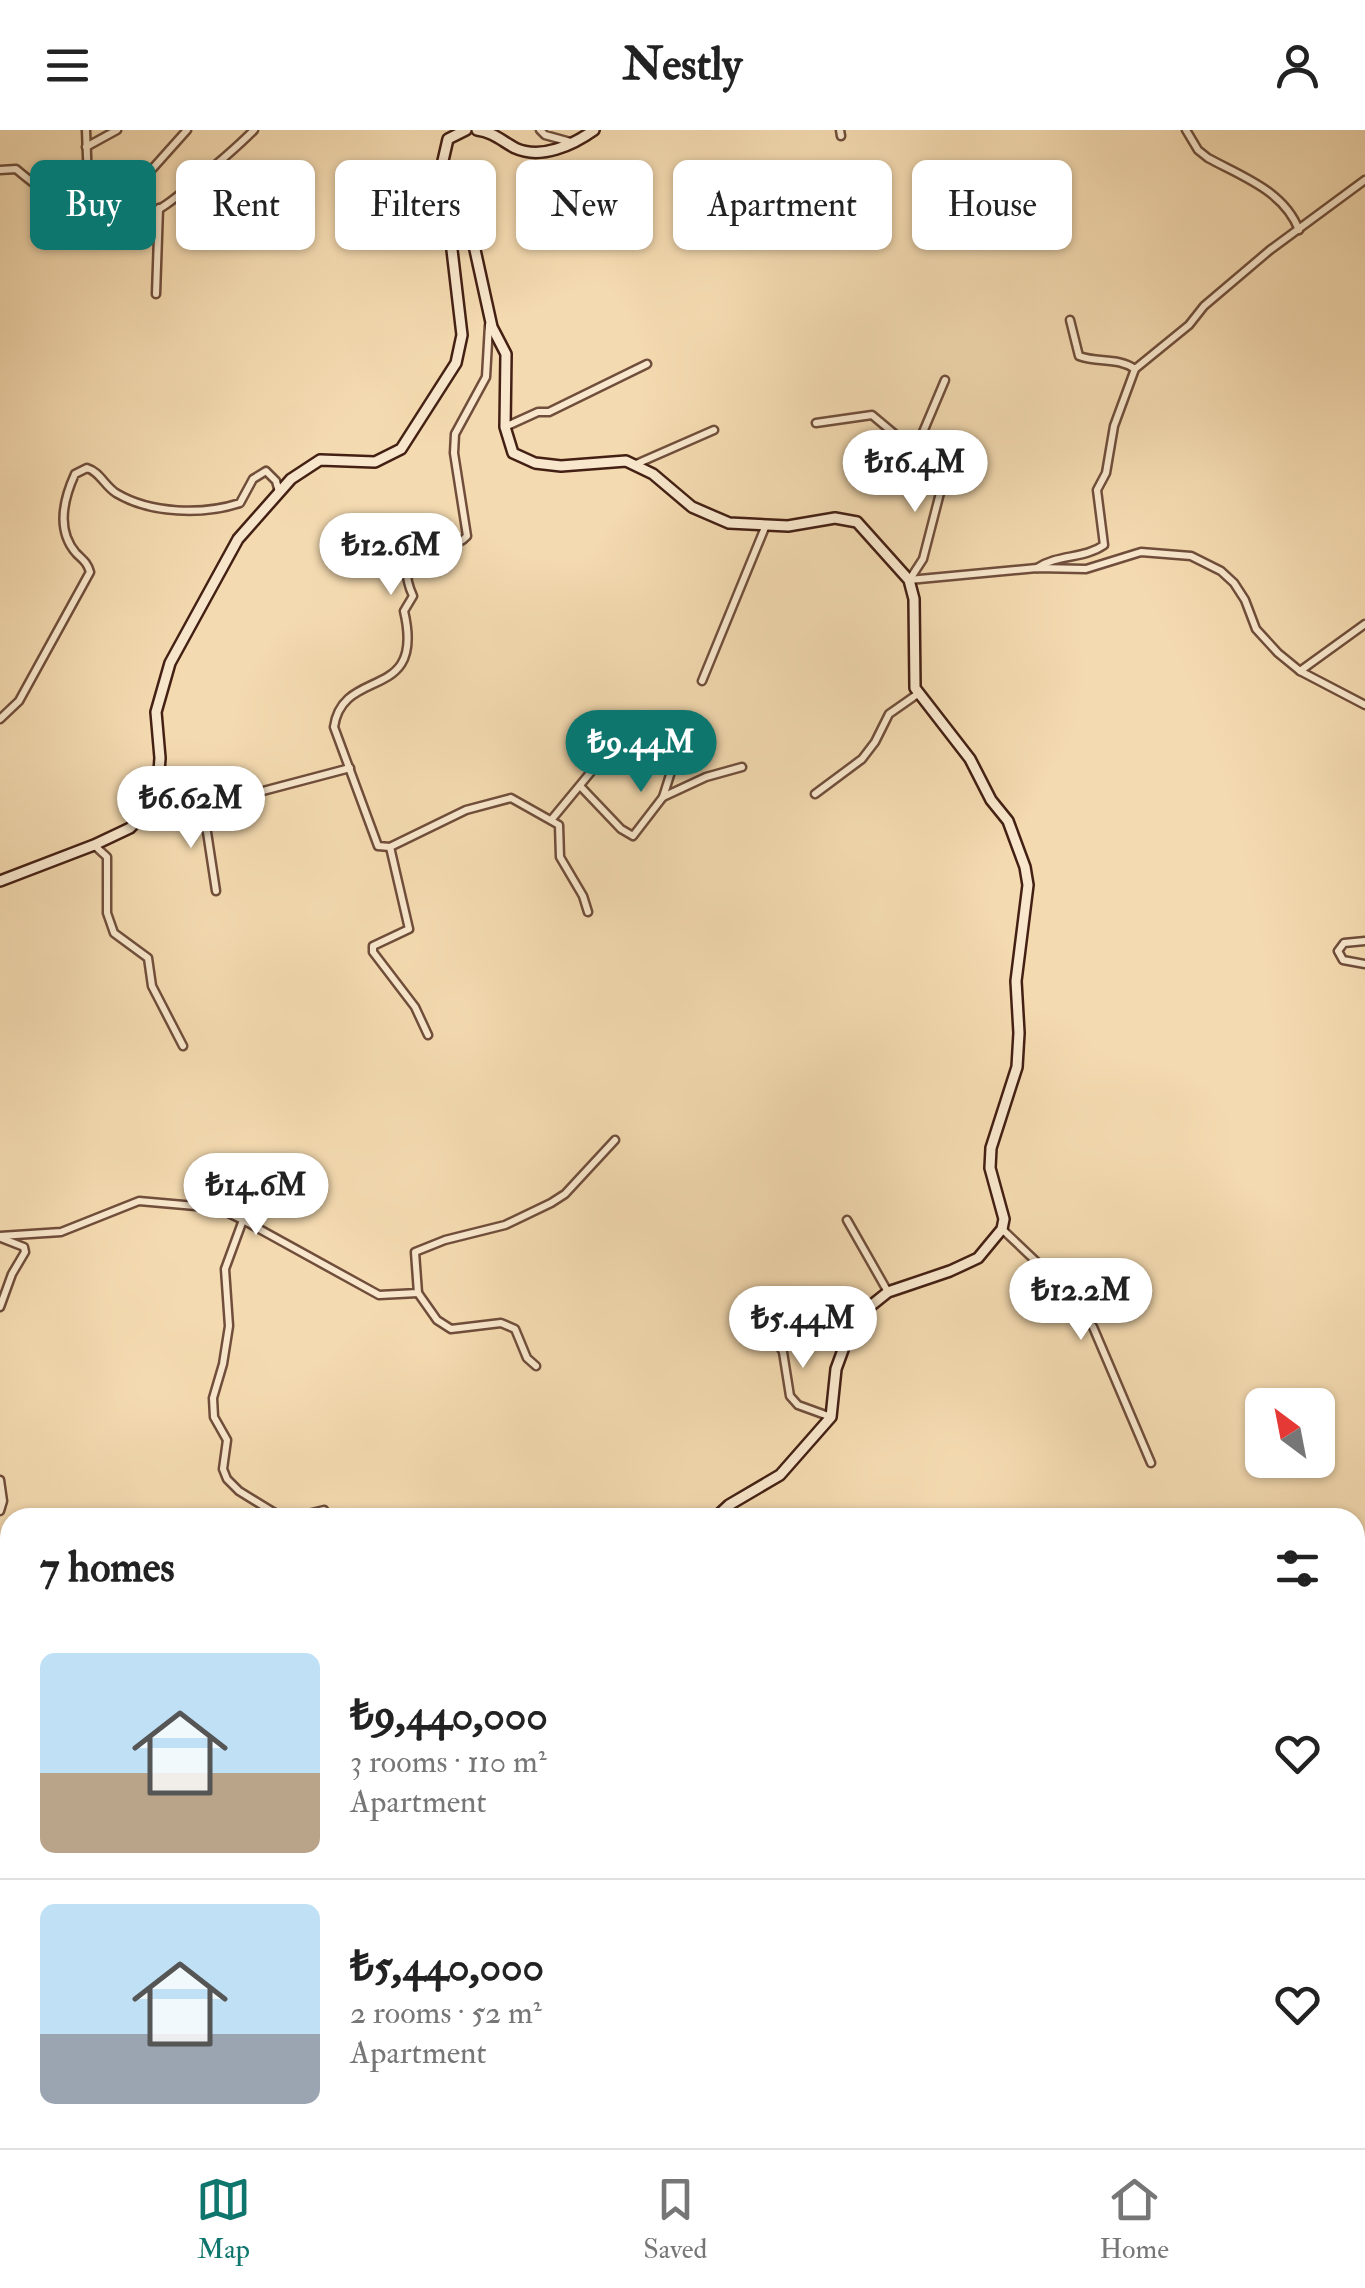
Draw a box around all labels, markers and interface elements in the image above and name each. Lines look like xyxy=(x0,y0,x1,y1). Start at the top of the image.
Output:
text: Nestly xyxy=(623,37,742,93)
icon: menu xyxy=(40,38,95,93)
icon: person xyxy=(1270,38,1325,93)
chip: Buy xyxy=(30,160,156,250)
chip: Rent xyxy=(176,160,315,250)
chip: Filters xyxy=(335,160,496,250)
chip: New xyxy=(516,160,653,250)
chip: Apartment xyxy=(673,160,892,250)
chip: House xyxy=(912,160,1072,250)
pin: ₺16.4M xyxy=(834,430,996,515)
text: ₺16.4M xyxy=(865,442,965,482)
pin: ₺12.6M xyxy=(310,513,472,598)
text: ₺12.6M xyxy=(341,525,441,565)
pin: ₺9.44M xyxy=(560,710,722,795)
text: ₺9.44M xyxy=(588,722,694,762)
pin: ₺6.62M xyxy=(110,766,272,851)
text: ₺6.62M xyxy=(139,778,243,818)
pin: ₺14.6M xyxy=(175,1153,337,1238)
text: ₺14.6M xyxy=(206,1165,306,1205)
pin: ₺12.2M xyxy=(1000,1258,1162,1343)
text: ₺12.2M xyxy=(1031,1270,1131,1310)
pin: ₺5.44M xyxy=(722,1286,884,1371)
text: ₺5.44M xyxy=(751,1298,855,1338)
north arrow xyxy=(1245,1388,1335,1478)
map controls xyxy=(1245,1388,1335,1478)
icon: filters xyxy=(1270,1541,1325,1596)
text: 7 homes xyxy=(40,1542,175,1594)
text: ₺9,440,000 xyxy=(350,1690,548,1742)
icon: home xyxy=(120,1693,240,1813)
icon: heart xyxy=(1270,1726,1325,1781)
text: 3 rooms · 110 m² xyxy=(350,1742,547,1782)
text: Apartment xyxy=(350,1782,487,1822)
text: ₺5,440,000 xyxy=(350,1941,544,1993)
icon: home xyxy=(120,1944,240,2064)
icon: heart xyxy=(1270,1977,1325,2032)
text: 2 rooms · 52 m² xyxy=(350,1993,542,2033)
text: Apartment xyxy=(350,2033,487,2073)
tab: Map xyxy=(196,2172,251,2267)
tab: Saved xyxy=(643,2172,707,2267)
tab: Home xyxy=(1099,2172,1169,2267)

